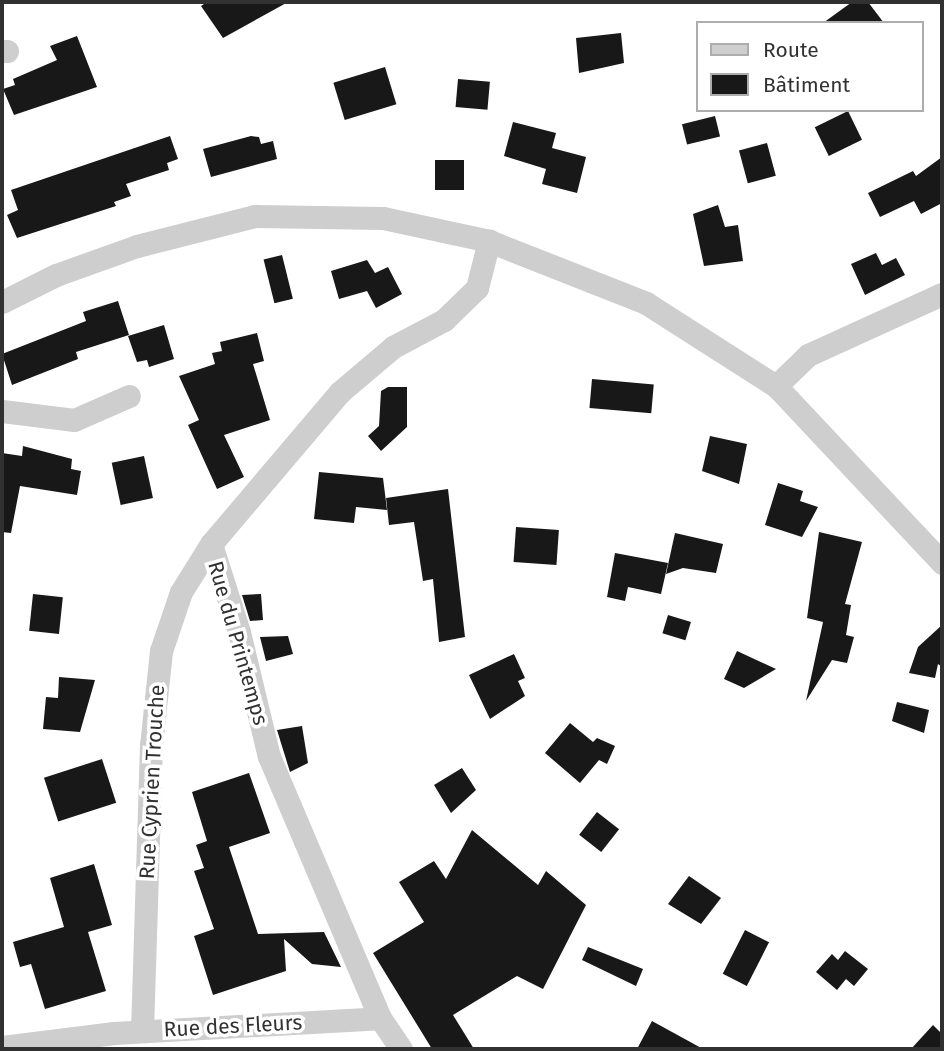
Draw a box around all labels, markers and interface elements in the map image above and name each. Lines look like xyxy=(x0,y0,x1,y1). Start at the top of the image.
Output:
legend xyxy=(696,21,923,112)
text: Route xyxy=(763,37,819,63)
text: Bâtiment xyxy=(763,72,850,98)
street label: Rue du Printemps xyxy=(203,558,273,728)
street label: Rue Cyprien Trouche xyxy=(134,684,170,880)
street label: Rue des Fleurs xyxy=(163,1010,303,1042)

